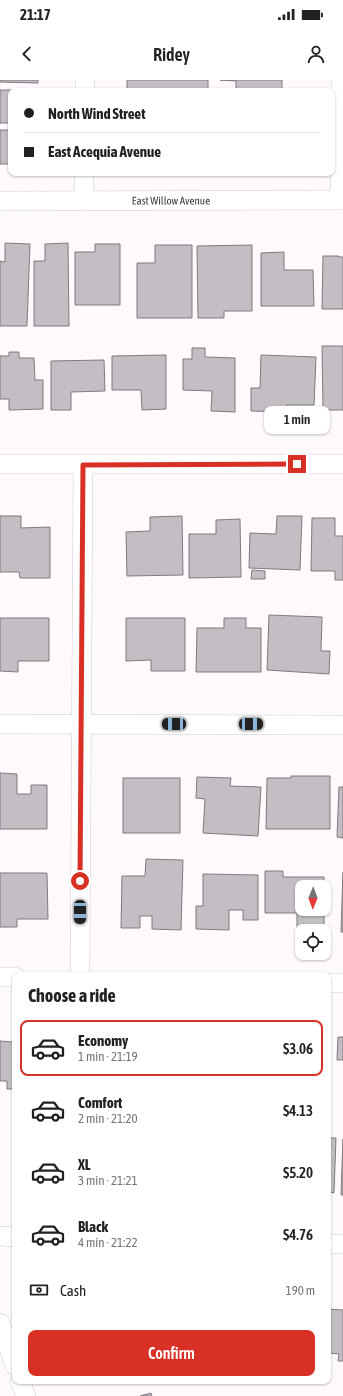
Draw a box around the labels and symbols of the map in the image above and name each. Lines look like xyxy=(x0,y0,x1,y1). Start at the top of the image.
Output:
street label: East Willow Avenue xyxy=(132,194,210,207)
callout: 1 min xyxy=(264,406,330,434)
route end xyxy=(288,455,306,473)
car xyxy=(162,718,186,730)
car xyxy=(239,718,263,730)
route start xyxy=(71,872,89,890)
north arrow xyxy=(295,880,331,916)
car xyxy=(74,900,86,924)

